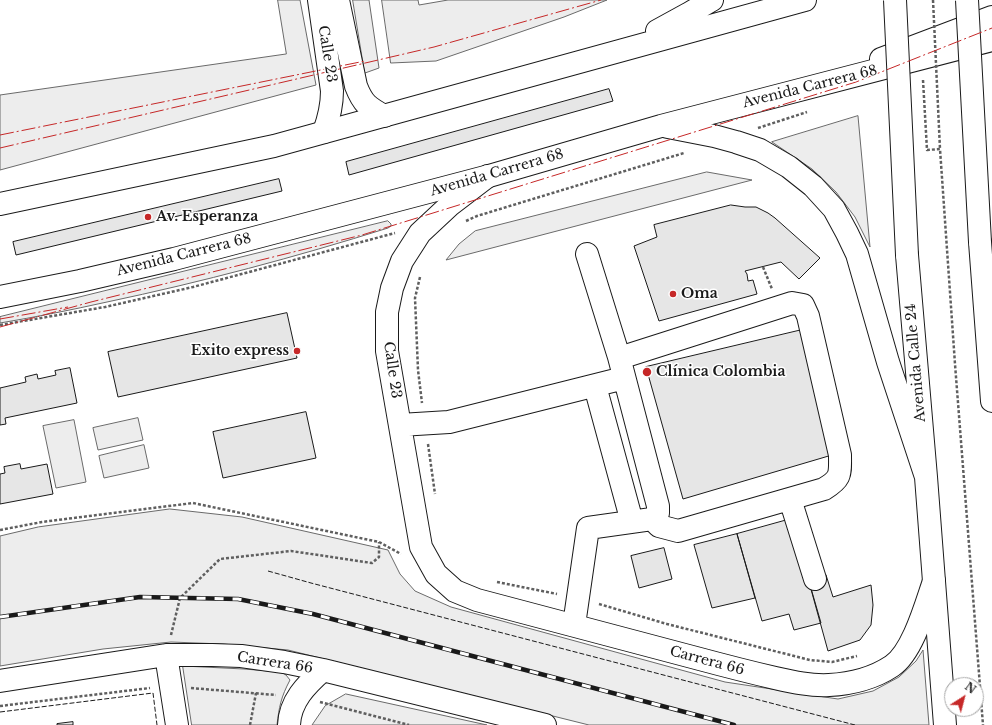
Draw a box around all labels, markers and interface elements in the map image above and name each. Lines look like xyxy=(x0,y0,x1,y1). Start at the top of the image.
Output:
street label: Calle 23 xyxy=(314,24,340,84)
street label: Avenida Carrera 68 xyxy=(741,62,879,112)
street label: Avenida Carrera 68 xyxy=(428,146,566,200)
place label: Av. Esperanza xyxy=(156,209,258,225)
marker: Av. Esperanza xyxy=(143,212,153,222)
street label: Avenida Carrera 68 xyxy=(115,230,253,280)
place label: Oma xyxy=(681,286,718,302)
marker: Oma xyxy=(668,289,678,299)
street label: Avenida Calle 24 xyxy=(902,303,930,423)
street label: Calle 23 xyxy=(380,340,404,400)
place label: Exito express xyxy=(191,343,289,359)
marker: Exito express xyxy=(292,346,302,356)
place label: Clínica Colombia xyxy=(656,364,785,380)
marker: Clínica Colombia xyxy=(641,366,653,378)
street label: Carrera 66 xyxy=(668,643,746,679)
street label: Carrera 66 xyxy=(236,649,314,677)
north arrow xyxy=(944,677,984,717)
text: N xyxy=(962,679,979,697)

